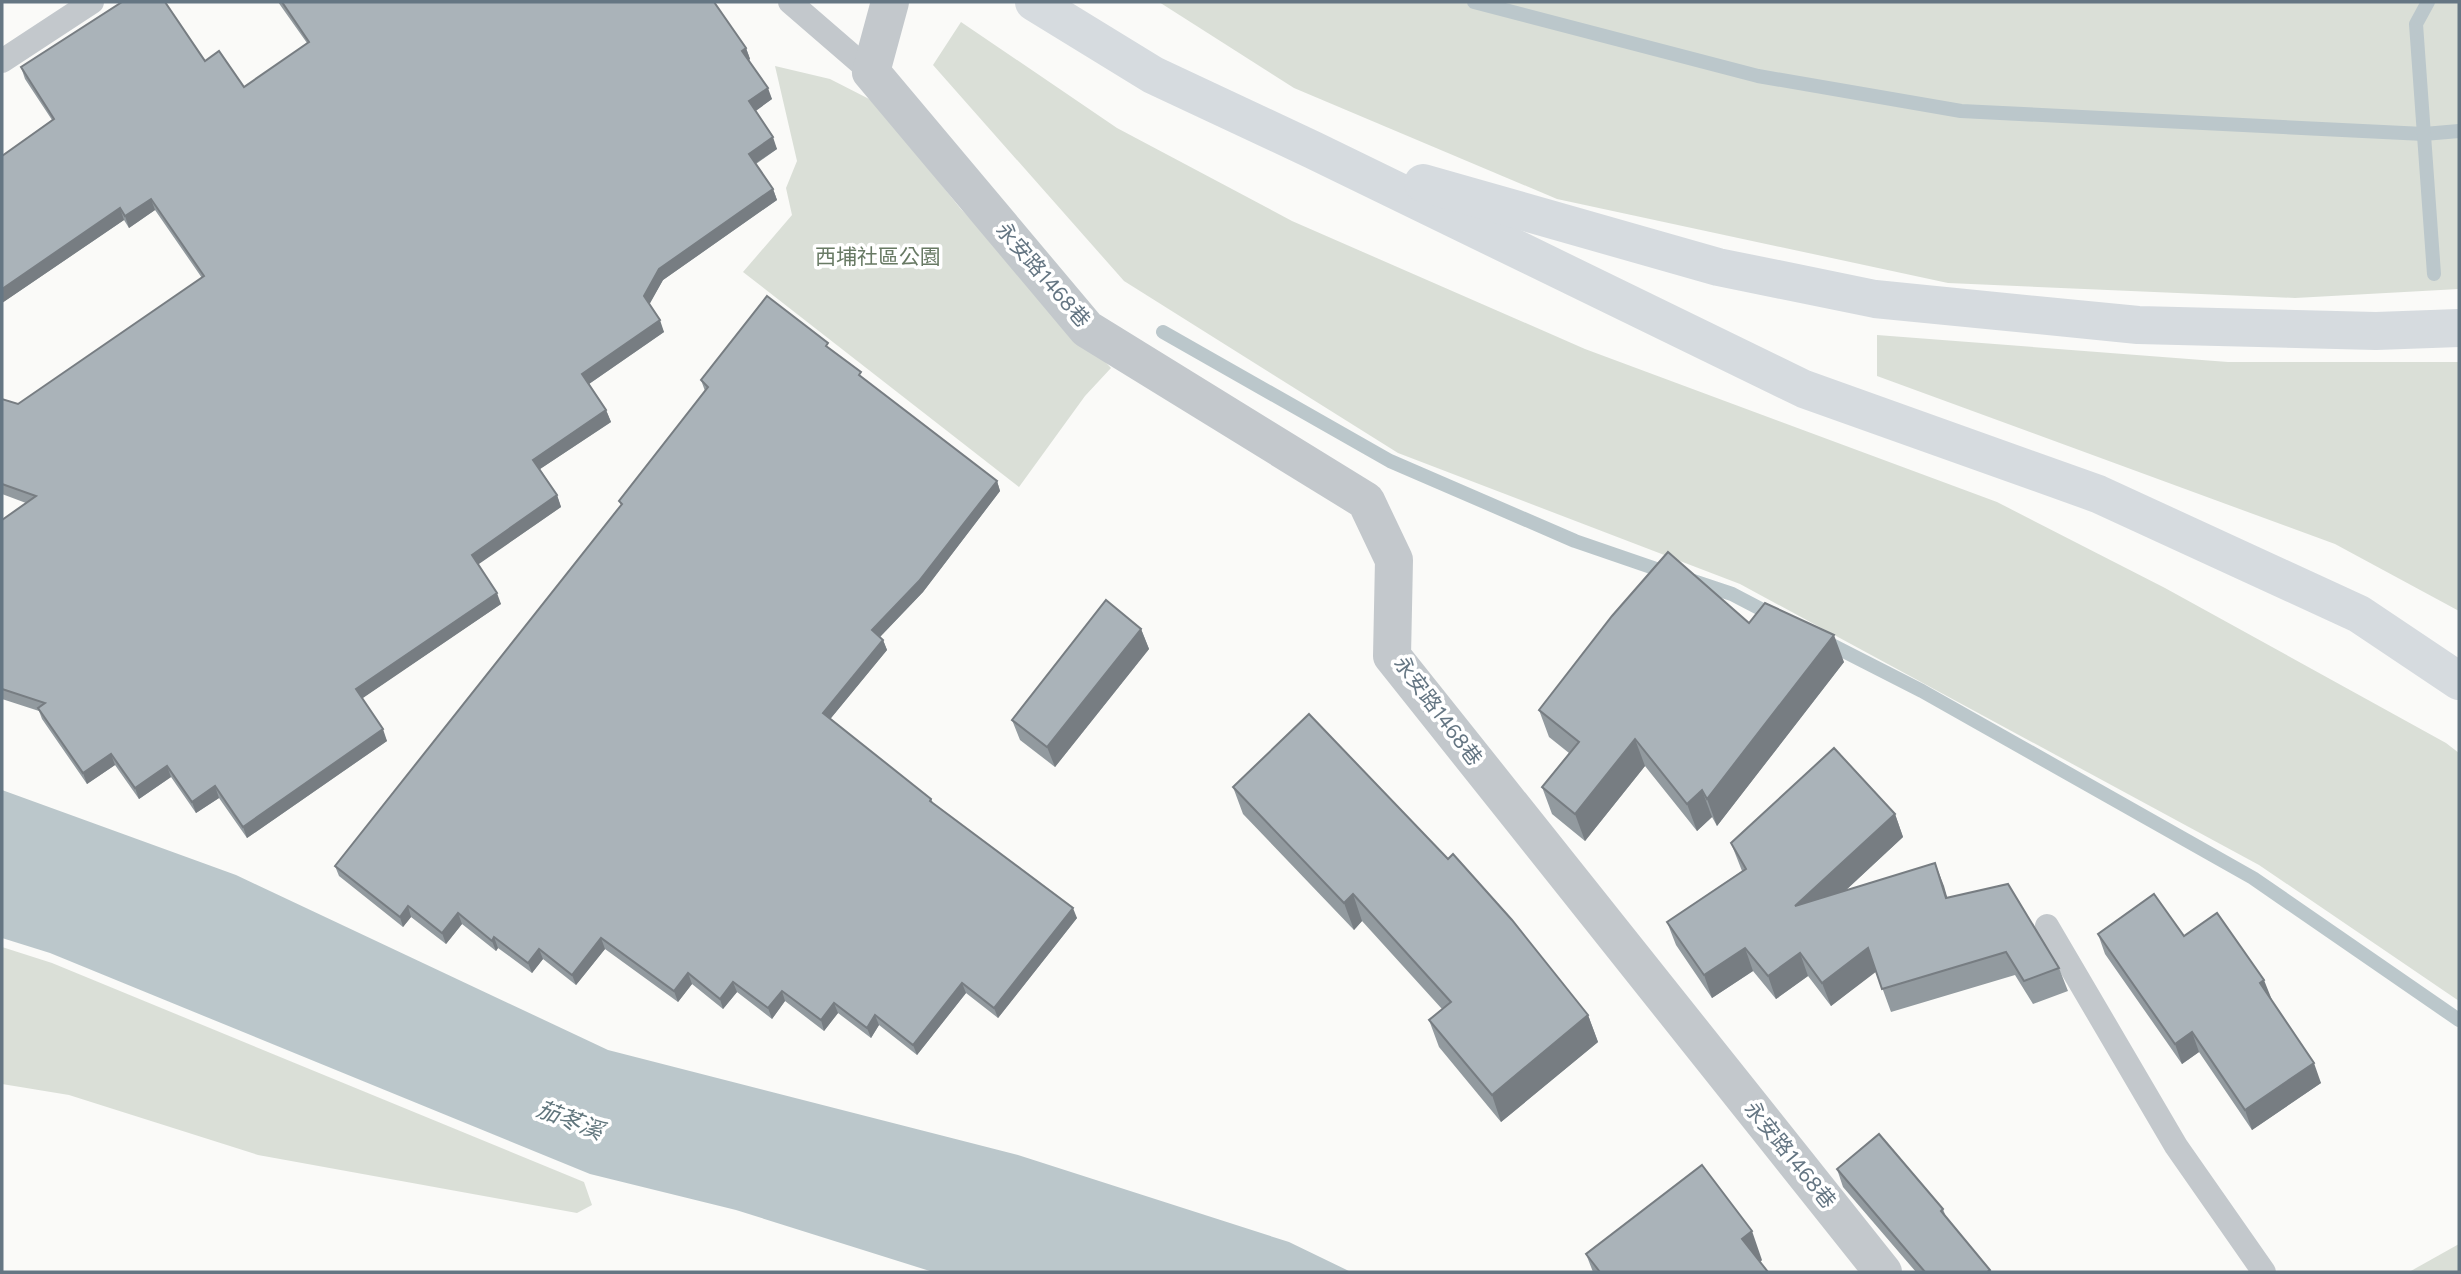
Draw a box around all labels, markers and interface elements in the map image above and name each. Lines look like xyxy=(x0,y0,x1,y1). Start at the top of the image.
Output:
street label: 永安路1468巷 xyxy=(991,217,1096,332)
park label: 西埔社區公園 xyxy=(815,244,941,269)
street label: 永安路1468巷 xyxy=(1389,651,1488,770)
water label: 茄苳溪 xyxy=(533,1095,610,1147)
street label: 永安路1468巷 xyxy=(1740,1096,1841,1213)

